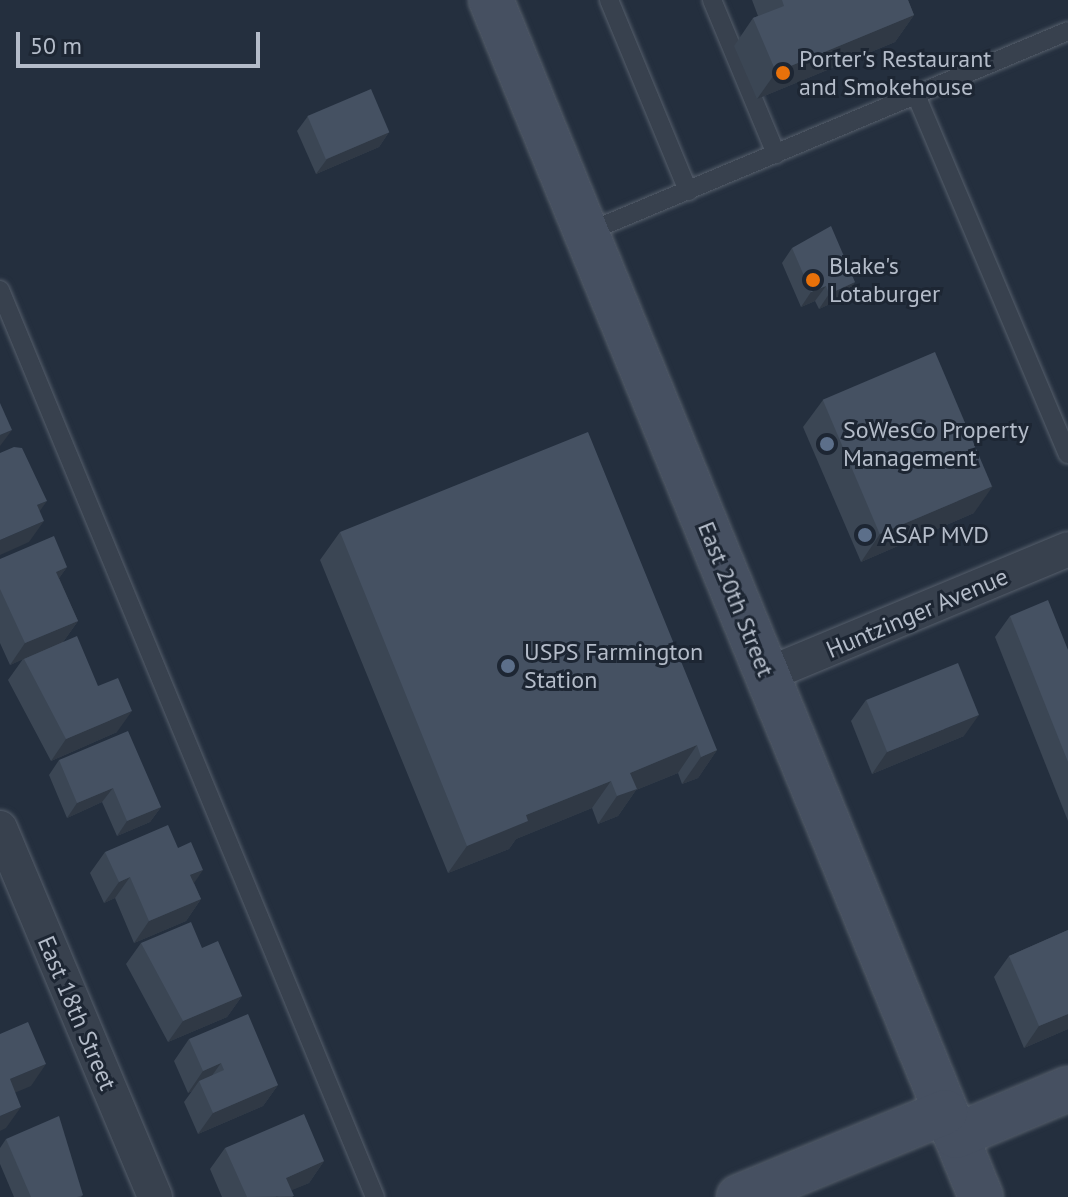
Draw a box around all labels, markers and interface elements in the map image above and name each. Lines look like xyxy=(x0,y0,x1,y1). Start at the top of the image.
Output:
scale bar xyxy=(20,16,264,66)
text: 50 m xyxy=(30,30,82,61)
place label: Porter's Restaurant and Smokehouse xyxy=(799,45,992,101)
marker: Porter's Restaurant and Smokehouse xyxy=(774,64,792,82)
place label: Blake's Lotaburger xyxy=(829,252,940,308)
marker: Blake's Lotaburger xyxy=(804,271,822,289)
place label: SoWesCo Property Management xyxy=(843,416,1029,472)
marker: SoWesCo Property Management xyxy=(818,435,836,453)
street label: East 20th Street xyxy=(692,517,780,681)
place label: ASAP MVD xyxy=(881,521,990,549)
marker: ASAP MVD xyxy=(856,526,874,544)
street label: Huntzinger Avenue xyxy=(822,562,1012,664)
place label: USPS Farmington Station xyxy=(524,638,703,694)
marker: USPS Farmington Station xyxy=(499,657,517,675)
street label: East 18th Street xyxy=(32,932,122,1094)

